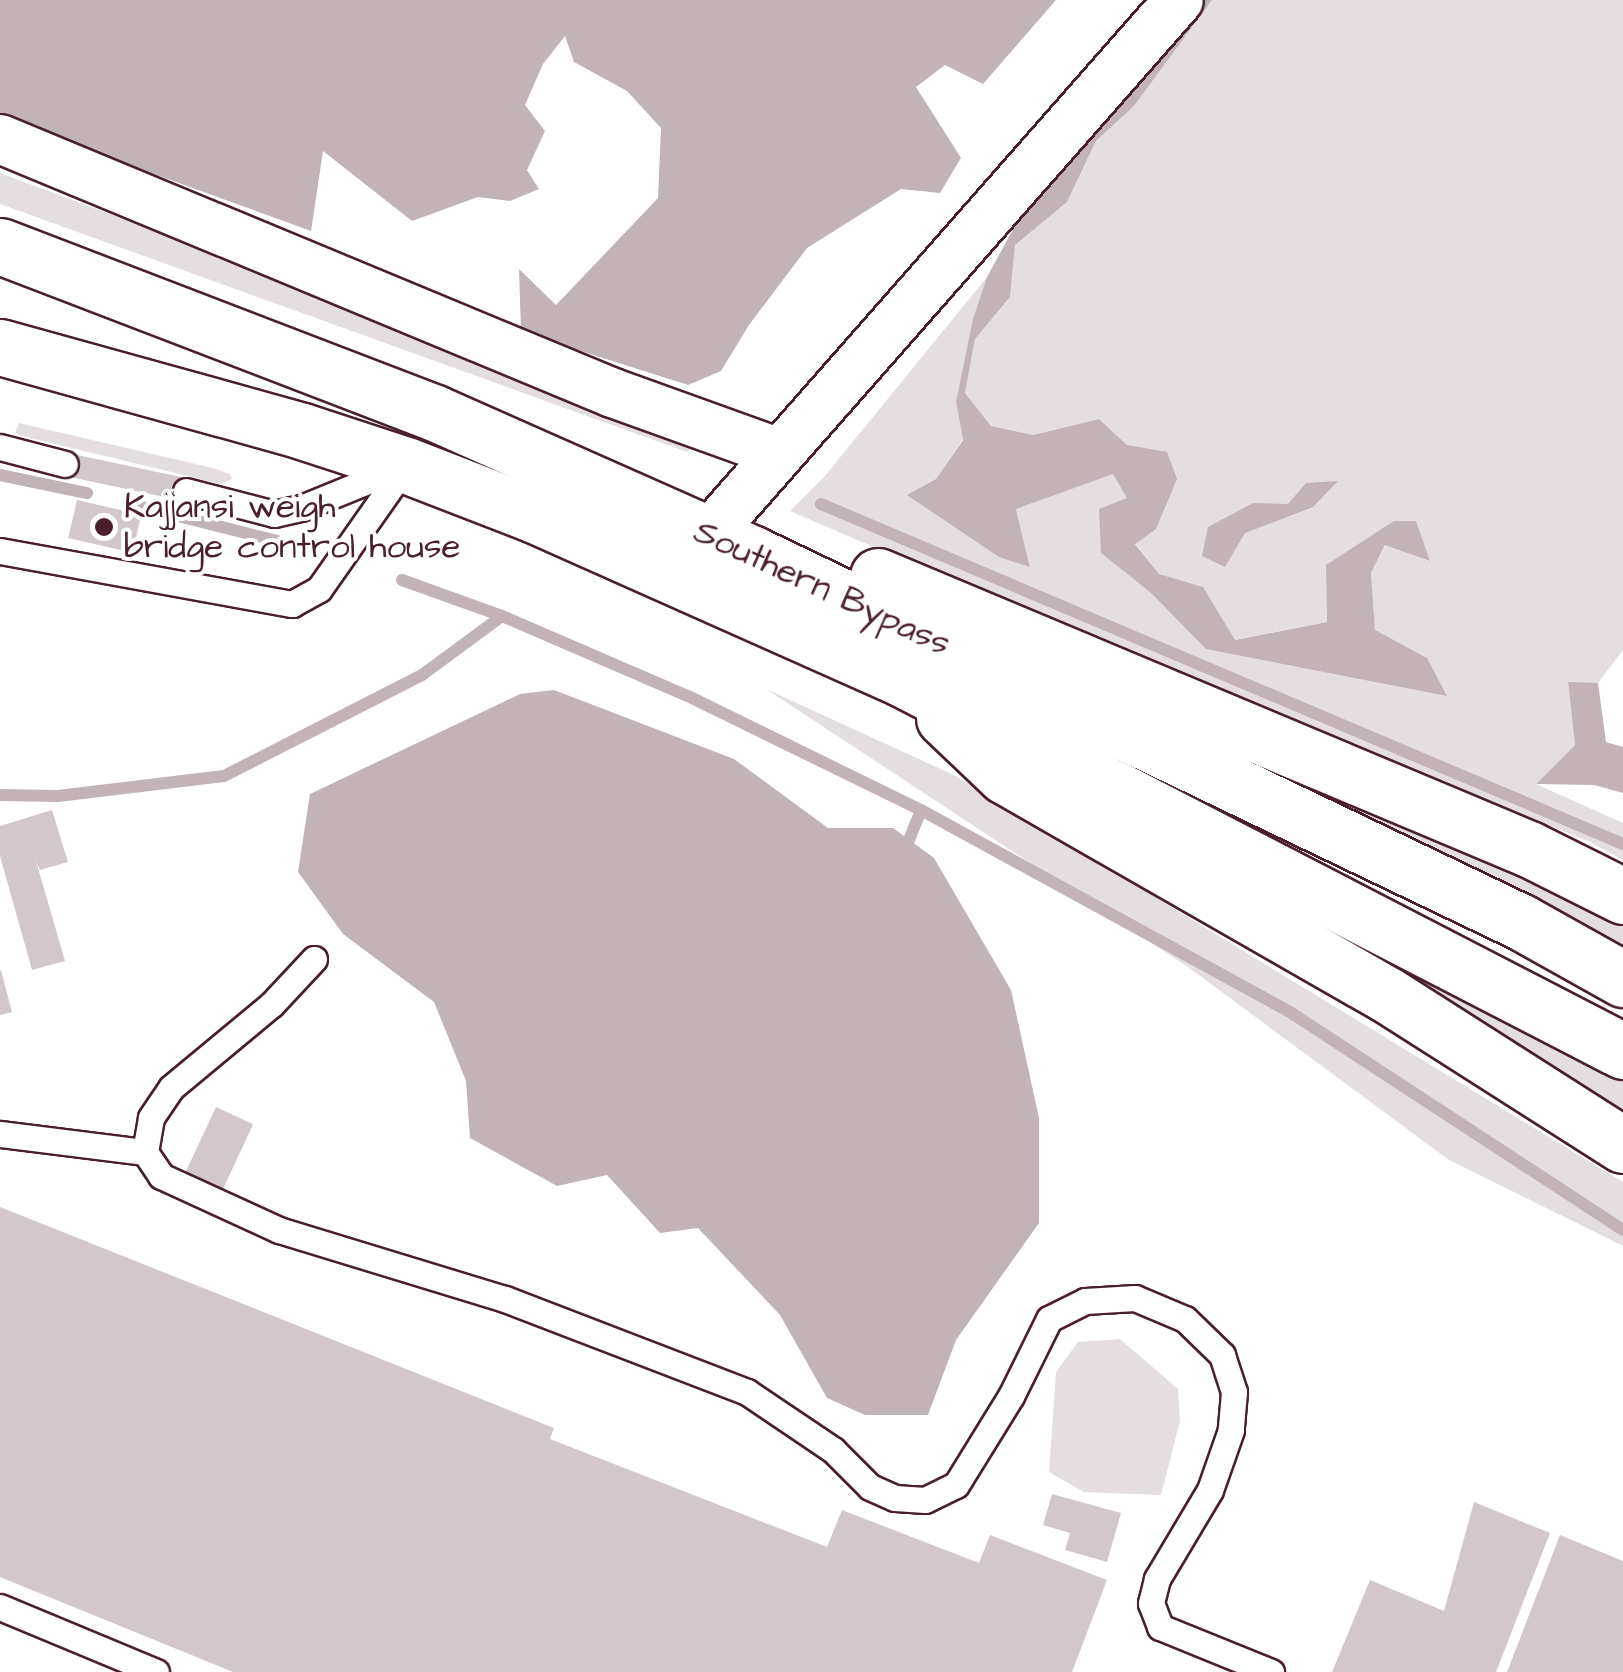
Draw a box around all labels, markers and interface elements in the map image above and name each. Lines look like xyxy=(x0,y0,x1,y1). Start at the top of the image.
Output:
place label: Kajjansi weigh bridge control house xyxy=(124,486,460,568)
street label: Southern Bypass xyxy=(687,510,957,666)
marker: Kajjansi weigh bridge control house xyxy=(93,516,115,538)

